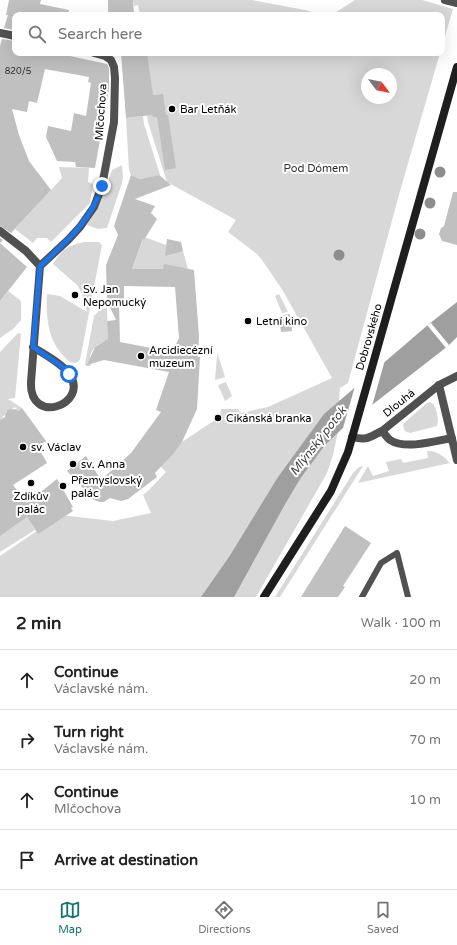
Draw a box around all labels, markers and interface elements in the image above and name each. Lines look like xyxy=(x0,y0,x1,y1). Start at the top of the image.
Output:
search box xyxy=(12,12,445,56)
icon: search xyxy=(26,23,48,45)
text: Search here xyxy=(58,25,142,43)
house number: 820/5 xyxy=(5,66,32,77)
north arrow xyxy=(361,68,397,104)
street label: Mlčochova xyxy=(93,83,109,141)
place label: Bar Letňák xyxy=(180,103,237,116)
marker: Bar Letňák xyxy=(167,104,177,114)
park label: Pod Dómem xyxy=(284,162,348,175)
route end xyxy=(93,177,111,195)
place label: Sv. Jan Nepomucký xyxy=(83,283,146,309)
marker: Sv. Jan Nepomucký xyxy=(70,290,80,300)
street label: Dobrovského xyxy=(353,302,385,372)
place label: Letní kino xyxy=(256,315,307,328)
marker: Letní kino xyxy=(243,316,253,326)
place label: Arcidiecézní muzeum xyxy=(149,344,213,370)
marker: Arcidiecézní muzeum xyxy=(136,351,146,361)
route start xyxy=(60,365,78,383)
street label: Dlouhá xyxy=(380,386,418,420)
water label: Mlýnský potok xyxy=(287,403,350,478)
place label: Cikánská branka xyxy=(226,412,311,425)
marker: Cikánská branka xyxy=(213,413,223,423)
place label: sv. Václav xyxy=(31,441,81,454)
marker: sv. Václav xyxy=(18,442,28,452)
place label: sv. Anna xyxy=(81,458,125,471)
marker: sv. Anna xyxy=(68,459,78,469)
place label: Přemyslovský palác xyxy=(71,474,142,500)
marker: Zdíkův palác xyxy=(26,478,36,488)
marker: Přemyslovský palác xyxy=(58,481,68,491)
place label: Zdíkův palác xyxy=(13,490,49,516)
text: 2 min xyxy=(16,613,61,634)
text: Walk · 100 m xyxy=(361,615,441,631)
text: Continue xyxy=(54,663,118,681)
icon: ahead xyxy=(16,669,38,691)
text: 20 m xyxy=(409,672,441,688)
text: Václavské nám. xyxy=(54,681,148,697)
text: Turn right xyxy=(54,723,124,741)
icon: right xyxy=(16,729,38,751)
text: 70 m xyxy=(409,732,441,748)
text: Václavské nám. xyxy=(54,741,148,757)
text: Continue xyxy=(54,783,118,801)
icon: ahead xyxy=(16,789,38,811)
text: 10 m xyxy=(409,792,441,808)
text: Mlčochova xyxy=(54,801,121,817)
icon: arrive xyxy=(16,849,38,871)
text: Arrive at destination xyxy=(54,851,198,869)
tab: Map xyxy=(58,899,82,936)
tab: Directions xyxy=(198,899,251,936)
tab: Saved xyxy=(367,899,399,936)

